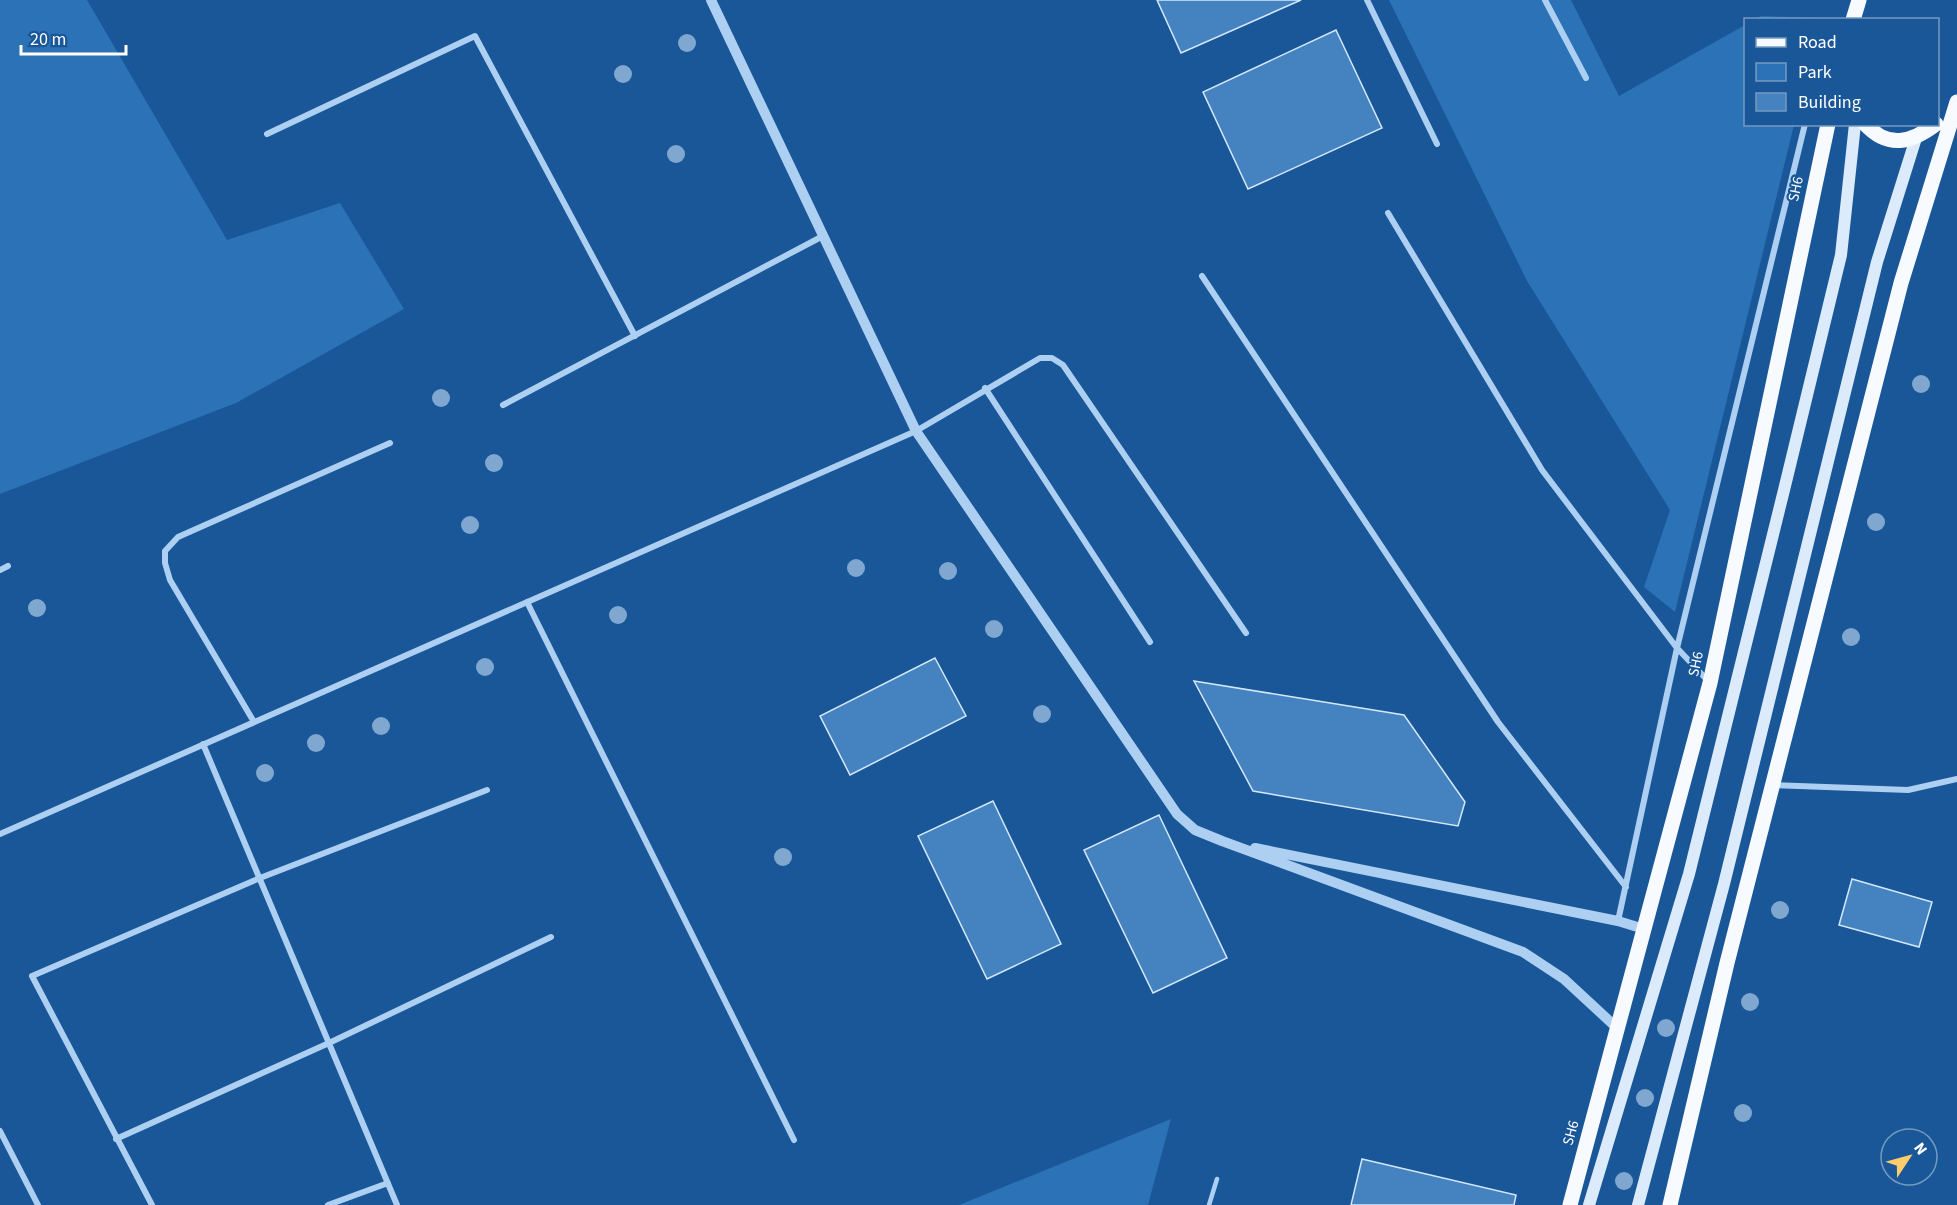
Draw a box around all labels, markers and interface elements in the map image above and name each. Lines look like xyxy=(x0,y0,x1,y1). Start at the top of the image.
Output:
scale bar xyxy=(21,18,126,56)
legend xyxy=(1744,18,1939,126)
text: 20 m xyxy=(30,27,66,52)
text: Road xyxy=(1798,30,1837,55)
text: Park xyxy=(1798,60,1832,85)
text: Building xyxy=(1798,90,1861,115)
street label: SH6 xyxy=(1783,174,1809,204)
street label: SH6 xyxy=(1683,649,1709,679)
street label: SH6 xyxy=(1558,1118,1584,1148)
north arrow xyxy=(1879,1127,1939,1187)
text: N xyxy=(1908,1138,1932,1160)

